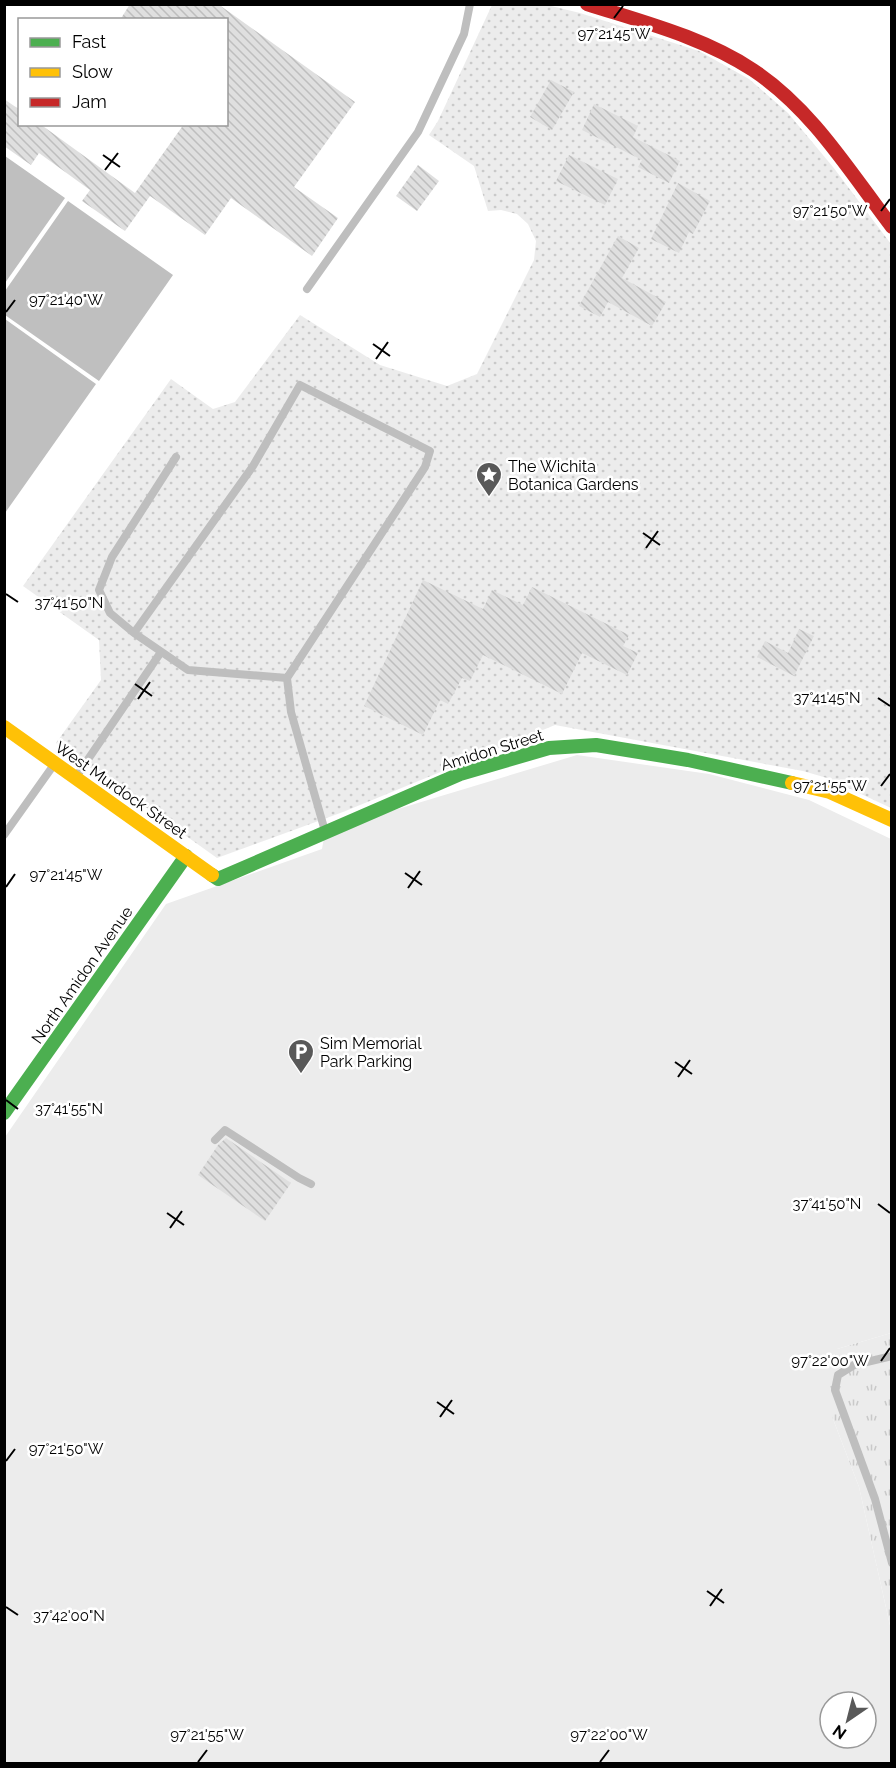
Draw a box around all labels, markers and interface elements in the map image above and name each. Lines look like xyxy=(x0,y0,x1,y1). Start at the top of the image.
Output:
legend xyxy=(18,18,228,126)
text: 97°21'45"W xyxy=(578,25,651,43)
text: Fast xyxy=(72,31,106,52)
text: Slow xyxy=(72,61,113,82)
text: Jam xyxy=(72,91,107,112)
text: 97°21'50"W xyxy=(793,202,868,220)
text: 97°21'40"W xyxy=(29,291,103,309)
place label: The Wichita Botanica Gardens xyxy=(508,457,639,494)
place icon: The Wichita Botanica Gardens xyxy=(474,460,504,498)
text: 37°41'50"N xyxy=(35,594,103,612)
text: 37°41'45"N xyxy=(793,689,861,707)
street label: Amidon Street xyxy=(438,725,546,775)
street label: West Murdock Street xyxy=(52,737,191,843)
text: 97°21'55"W xyxy=(793,777,867,795)
text: 97°21'45"W xyxy=(30,866,103,884)
street label: North Amidon Avenue xyxy=(27,903,137,1047)
place label: Sim Memorial Park Parking xyxy=(320,1034,422,1071)
parking icon: Sim Memorial Park Parking xyxy=(286,1037,316,1075)
text: 37°41'55"N xyxy=(35,1100,103,1118)
text: 37°41'50"N xyxy=(793,1195,861,1213)
text: 97°22'00"W xyxy=(791,1352,869,1370)
text: 97°21'50"W xyxy=(29,1440,104,1458)
text: 37°42'00"N xyxy=(33,1607,105,1625)
north arrow xyxy=(818,1690,878,1750)
text: N xyxy=(829,1721,850,1743)
text: 97°21'55"W xyxy=(170,1726,244,1744)
text: 97°22'00"W xyxy=(570,1726,648,1744)

